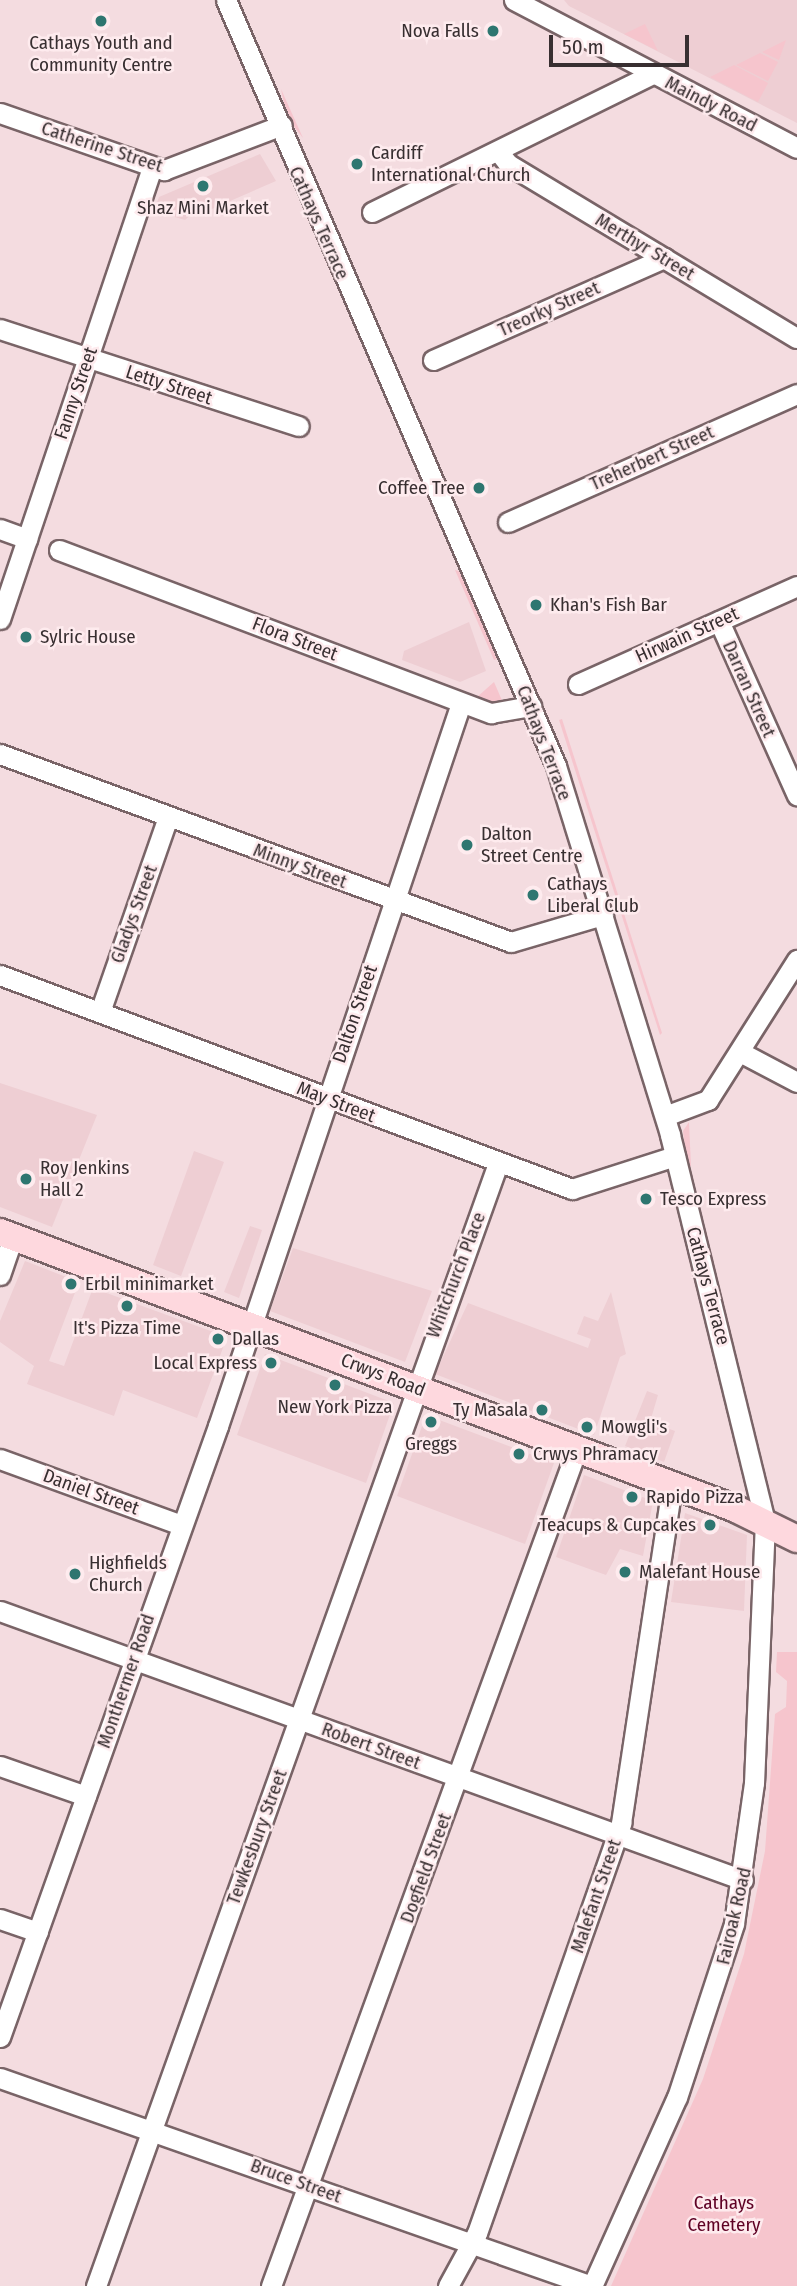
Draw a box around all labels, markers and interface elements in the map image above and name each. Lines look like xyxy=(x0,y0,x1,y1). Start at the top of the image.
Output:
marker: Cathays Youth and Community Centre xyxy=(93,13,109,29)
place label: Nova Falls xyxy=(401,20,479,42)
scale bar xyxy=(552,21,692,65)
marker: Nova Falls xyxy=(485,23,501,39)
place label: Cathays Youth and Community Centre xyxy=(29,32,173,76)
text: 50 m xyxy=(562,34,604,60)
street label: Maindy Road xyxy=(661,71,761,137)
street label: Catherine Street xyxy=(38,117,166,177)
place label: Cardiff International Church xyxy=(371,142,531,186)
marker: Cardiff International Church xyxy=(349,156,365,172)
street label: Cathays Terrace xyxy=(284,163,354,283)
marker: Shaz Mini Market xyxy=(195,178,211,194)
place label: Shaz Mini Market xyxy=(137,197,269,219)
street label: Merthyr Street xyxy=(591,208,699,286)
street label: Treorky Street xyxy=(495,276,603,342)
street label: Fanny Street xyxy=(50,344,102,442)
street label: Letty Street xyxy=(123,360,215,410)
street label: Treherbert Street xyxy=(586,420,718,496)
place label: Coffee Tree xyxy=(378,477,465,499)
marker: Coffee Tree xyxy=(471,480,487,496)
place label: Khan's Fish Bar xyxy=(550,594,667,616)
marker: Khan's Fish Bar xyxy=(528,597,544,613)
street label: Hirwain Street xyxy=(632,602,742,668)
street label: Flora Street xyxy=(249,612,341,666)
place label: Sylric House xyxy=(40,626,136,648)
marker: Sylric House xyxy=(18,629,34,645)
street label: Darran Street xyxy=(718,637,780,741)
street label: Cathays Terrace xyxy=(512,682,576,804)
place label: Dalton Street Centre xyxy=(481,823,583,867)
marker: Dalton Street Centre xyxy=(459,837,475,853)
street label: Minny Street xyxy=(250,839,350,893)
street label: Gladys Street xyxy=(106,862,162,966)
place label: Cathays Liberal Club xyxy=(547,873,639,917)
marker: Cathays Liberal Club xyxy=(525,887,541,903)
street label: Dalton Street xyxy=(328,962,382,1066)
street label: May Street xyxy=(294,1077,378,1127)
place label: Roy Jenkins Hall 2 xyxy=(40,1157,129,1201)
marker: Roy Jenkins Hall 2 xyxy=(18,1171,34,1187)
place label: Tesco Express xyxy=(660,1188,766,1210)
marker: Tesco Express xyxy=(638,1191,654,1207)
street label: Whitchurch Place xyxy=(422,1209,490,1341)
street label: Cathays Terrace xyxy=(681,1225,735,1347)
place label: Erbil minimarket xyxy=(85,1273,214,1295)
marker: Erbil minimarket xyxy=(63,1276,79,1292)
marker: It's Pizza Time xyxy=(119,1298,135,1314)
place label: It's Pizza Time xyxy=(73,1317,181,1339)
place label: Dallas xyxy=(232,1328,279,1350)
marker: Dallas xyxy=(210,1331,226,1347)
street label: Crwys Road xyxy=(337,1348,429,1402)
place label: Local Express xyxy=(154,1352,257,1374)
marker: Local Express xyxy=(263,1355,279,1371)
marker: New York Pizza xyxy=(327,1377,343,1393)
place label: New York Pizza xyxy=(278,1396,392,1418)
place label: Ty Masala xyxy=(453,1399,528,1421)
marker: Ty Masala xyxy=(534,1402,550,1418)
marker: Greggs xyxy=(423,1414,439,1430)
place label: Mowgli's xyxy=(601,1416,667,1438)
marker: Mowgli's xyxy=(579,1419,595,1435)
place label: Greggs xyxy=(405,1433,457,1455)
place label: Crwys Phramacy xyxy=(533,1443,658,1465)
marker: Crwys Phramacy xyxy=(511,1446,527,1462)
street label: Daniel Street xyxy=(40,1464,142,1520)
place label: Rapido Pizza xyxy=(646,1486,744,1508)
marker: Rapido Pizza xyxy=(624,1489,640,1505)
place label: Teacups & Cupcakes xyxy=(539,1514,696,1536)
marker: Teacups & Cupcakes xyxy=(702,1517,718,1533)
place label: Highfields Church xyxy=(89,1552,167,1596)
place label: Malefant House xyxy=(639,1561,760,1583)
marker: Malefant House xyxy=(617,1564,633,1580)
marker: Highfields Church xyxy=(67,1566,83,1582)
street label: Monthermer Road xyxy=(92,1611,160,1751)
street label: Robert Street xyxy=(318,1718,424,1774)
street label: Tewkesbury Street xyxy=(222,1766,292,1908)
street label: Dogfield Street xyxy=(396,1810,456,1926)
street label: Malefant Street xyxy=(566,1836,626,1956)
street label: Fairoak Road xyxy=(712,1865,756,1967)
street label: Bruce Street xyxy=(247,2154,345,2208)
park label: Cathays Cemetery xyxy=(687,2192,761,2236)

